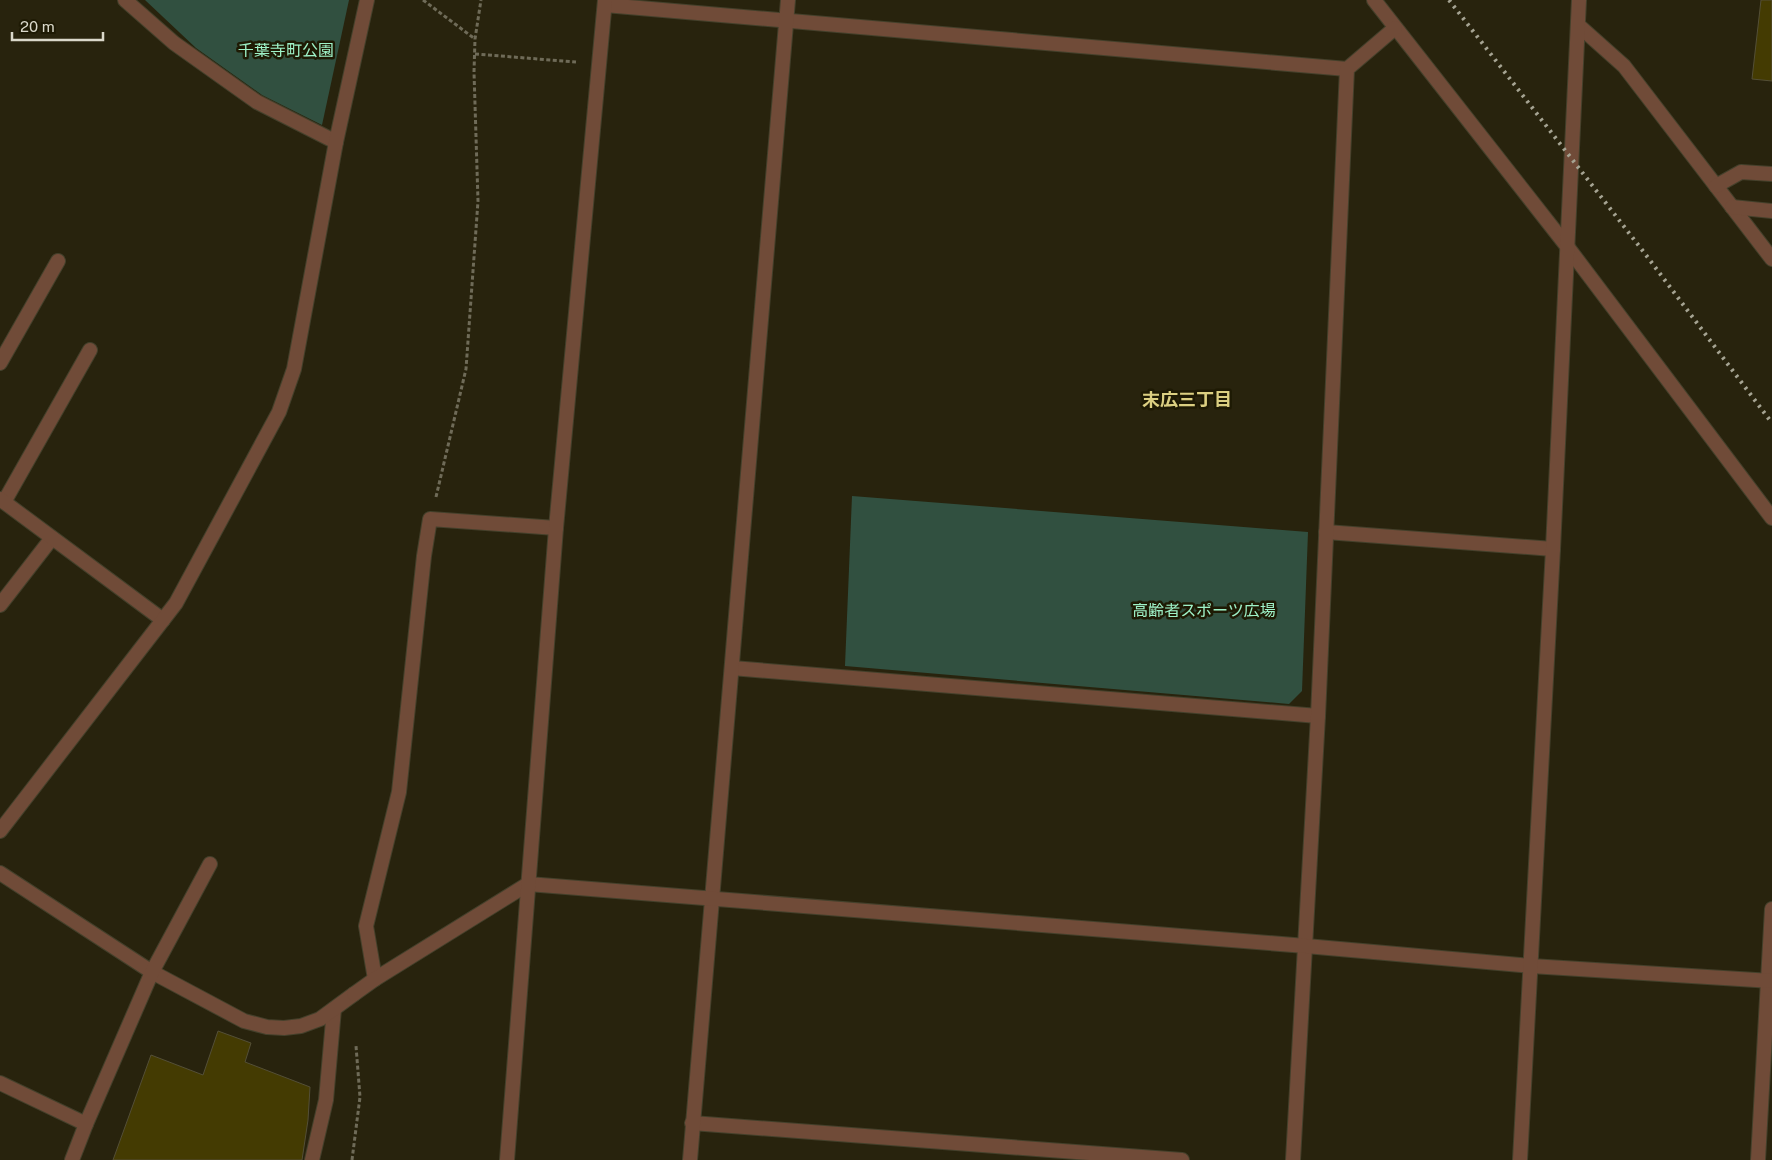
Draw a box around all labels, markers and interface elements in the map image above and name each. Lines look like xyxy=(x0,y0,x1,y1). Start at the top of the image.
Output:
scale bar xyxy=(12,10,104,42)
text: 20 m xyxy=(20,18,55,35)
park label: 千葉寺町公園 xyxy=(238,41,334,60)
district label: 末広三丁目 xyxy=(1142,389,1232,410)
park label: 高齢者スポーツ広場 xyxy=(1132,601,1276,620)

